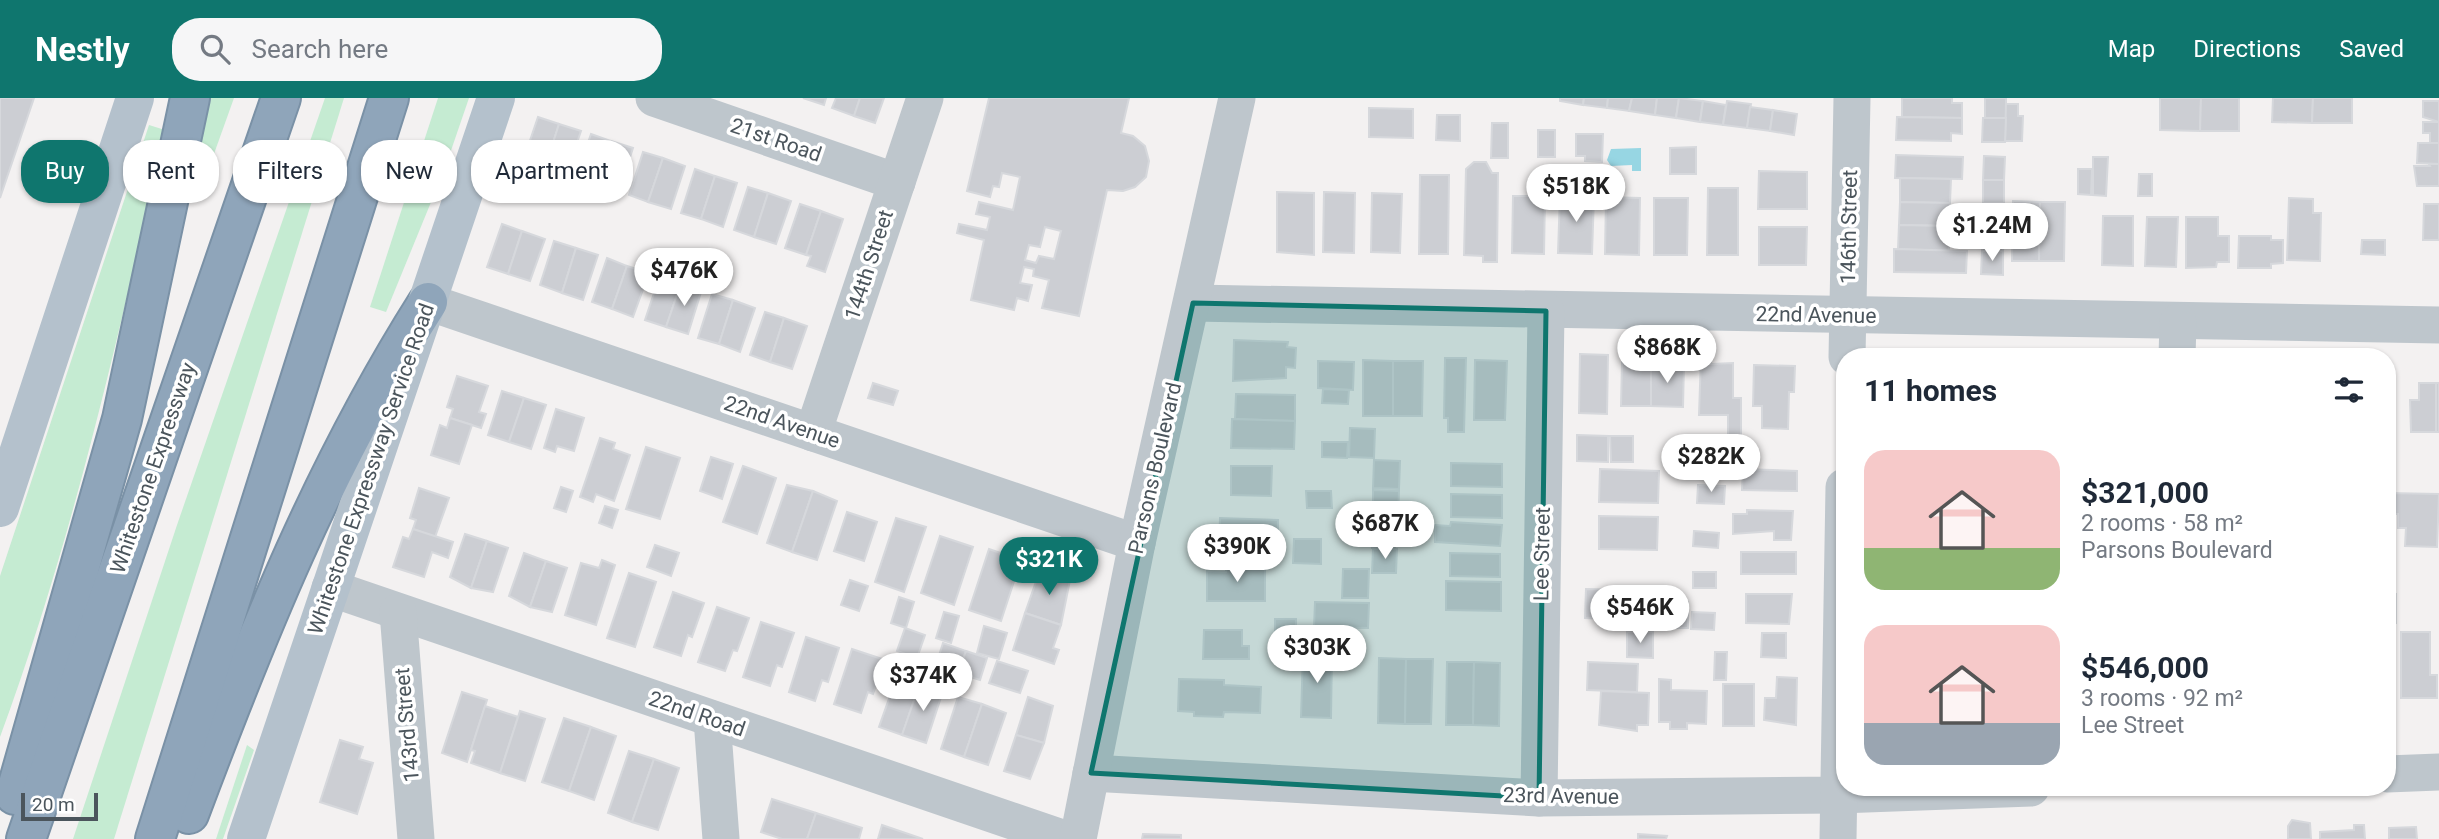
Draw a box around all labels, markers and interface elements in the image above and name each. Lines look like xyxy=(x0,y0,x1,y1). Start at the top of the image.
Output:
search box xyxy=(172,18,662,81)
text: Nestly xyxy=(35,30,130,69)
icon: search xyxy=(196,30,234,68)
text: Search here xyxy=(252,34,388,64)
text: Map xyxy=(2108,35,2155,63)
text: Directions xyxy=(2193,35,2301,63)
text: Saved xyxy=(2339,35,2404,63)
street label: 21st Road xyxy=(727,113,825,167)
chip: Buy xyxy=(21,140,109,203)
chip: Rent xyxy=(123,140,219,203)
chip: Filters xyxy=(233,140,347,203)
chip: New xyxy=(361,140,457,203)
chip: Apartment xyxy=(471,140,633,203)
pin: $518K xyxy=(1527,164,1625,224)
street label: 146th Street xyxy=(1836,169,1862,284)
text: $518K xyxy=(1542,173,1610,200)
pin: $1.24M xyxy=(1935,204,2049,263)
street label: 144th Street xyxy=(840,207,898,323)
text: $1.24M xyxy=(1952,212,2032,239)
pin: $476K xyxy=(635,248,733,308)
text: $476K xyxy=(650,257,718,284)
street label: Whitestone Expressway Service Road xyxy=(303,300,439,638)
street label: 22nd Avenue xyxy=(1755,302,1877,328)
pin: $868K xyxy=(1618,326,1716,385)
text: $868K xyxy=(1633,334,1701,361)
street label: Whitestone Expressway xyxy=(106,359,200,577)
icon: filters xyxy=(2330,371,2368,409)
text: 11 homes xyxy=(1864,373,1997,408)
street label: Parsons Boulevard xyxy=(1124,380,1186,556)
street label: 22nd Avenue xyxy=(721,391,843,453)
pin: $282K xyxy=(1662,434,1760,494)
text: $282K xyxy=(1677,443,1745,470)
text: $321,000 xyxy=(2081,475,2209,510)
icon: home xyxy=(1920,478,2004,562)
pin: $687K xyxy=(1336,502,1434,561)
street label: Lee Street xyxy=(1529,507,1555,601)
text: $687K xyxy=(1351,510,1419,537)
text: 2 rooms · 58 m² xyxy=(2081,510,2243,537)
pin: $390K xyxy=(1188,524,1286,584)
text: $390K xyxy=(1203,533,1271,560)
text: Parsons Boulevard xyxy=(2081,537,2273,564)
pin: $321K xyxy=(1000,538,1098,597)
text: $321K xyxy=(1015,546,1083,573)
pin: $546K xyxy=(1591,586,1689,645)
text: $546K xyxy=(1606,594,1674,621)
pin: $303K xyxy=(1268,626,1366,685)
text: $303K xyxy=(1283,634,1351,661)
text: $546,000 xyxy=(2081,650,2209,685)
icon: home xyxy=(1920,653,2004,737)
pin: $374K xyxy=(874,654,972,713)
text: $374K xyxy=(889,662,957,689)
street label: 143rd Street xyxy=(390,667,424,783)
text: 3 rooms · 92 m² xyxy=(2081,685,2243,712)
street label: 22nd Road xyxy=(646,686,748,742)
text: Lee Street xyxy=(2081,712,2184,739)
street label: 23rd Avenue xyxy=(1503,783,1619,809)
scale bar xyxy=(21,790,98,822)
text: 20 m xyxy=(32,793,75,816)

